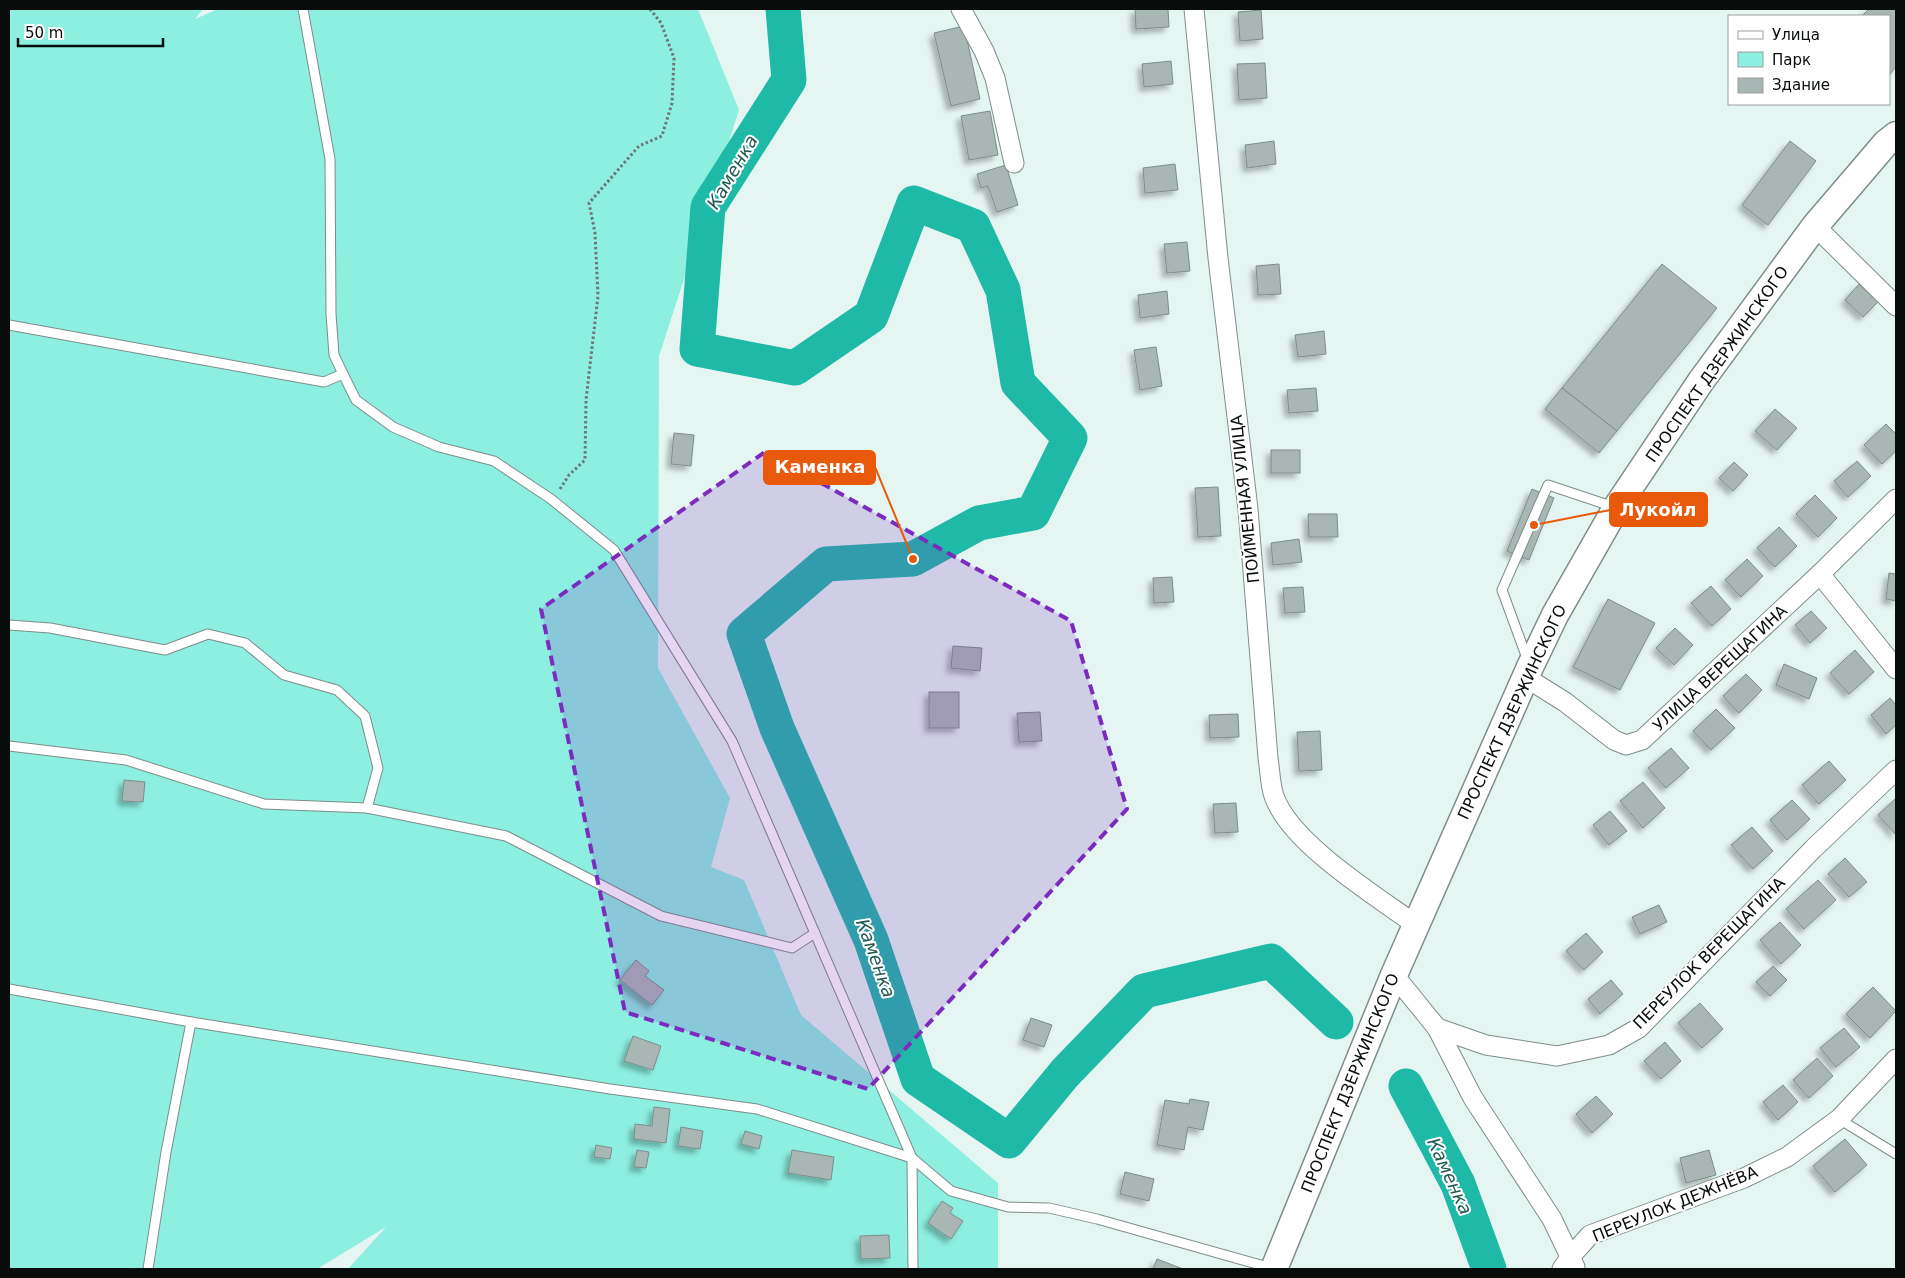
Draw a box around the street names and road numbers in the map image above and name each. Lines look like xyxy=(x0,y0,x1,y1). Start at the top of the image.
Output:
street label: ПРОСПЕКТ ДЗЕРЖИНСКОГО xyxy=(1642,262,1792,466)
street label: ПОЙМЕННАЯ УЛИЦА xyxy=(1227,414,1263,584)
street label: ПРОСПЕКТ ДЗЕРЖИНСКОГО xyxy=(1454,601,1570,823)
street label: УЛИЦА ВЕРЕЩАГИНА xyxy=(1649,601,1791,735)
street label: ПЕРЕУЛОК ВЕРЕЩАГИНА xyxy=(1629,873,1789,1033)
street label: ПРОСПЕКТ ДЗЕРЖИНСКОГО xyxy=(1297,970,1403,1196)
street label: ПЕРЕУЛОК ДЕЖНЁВА xyxy=(1590,1162,1760,1246)

